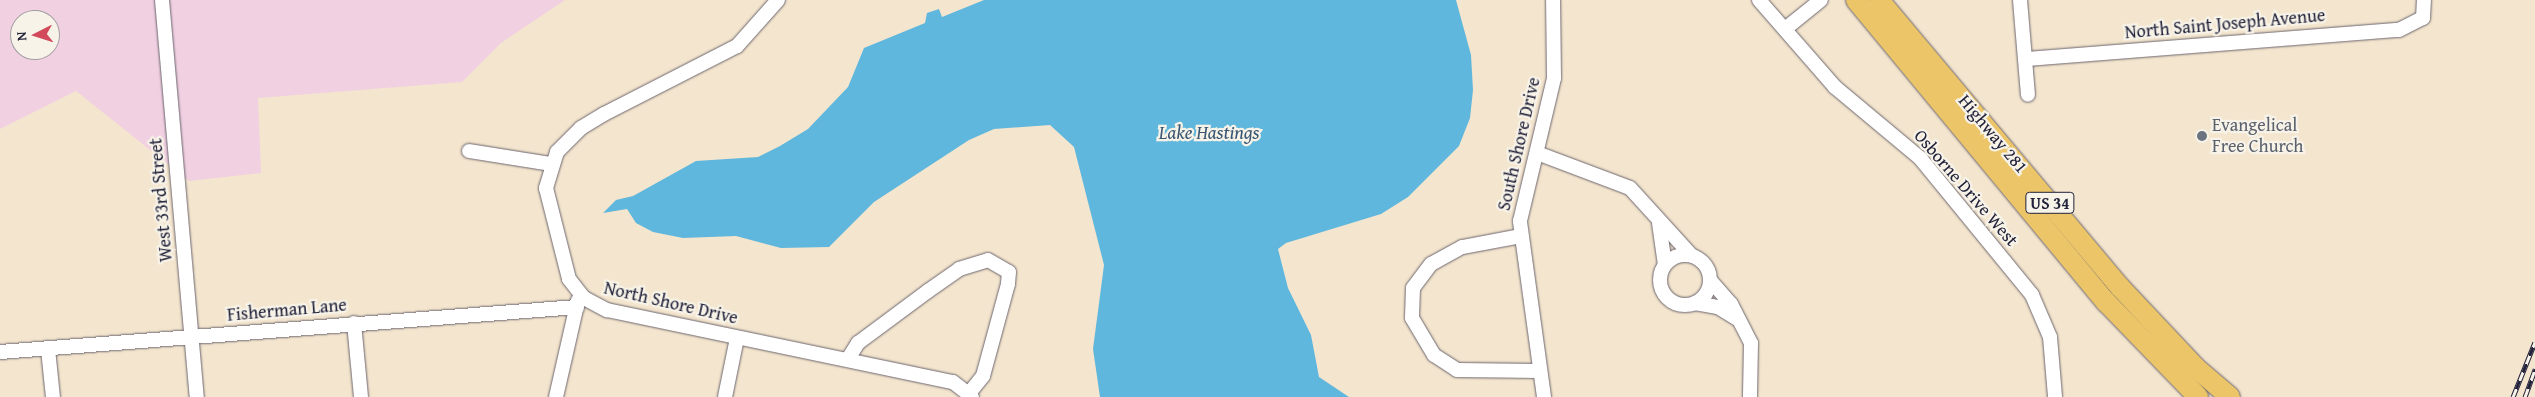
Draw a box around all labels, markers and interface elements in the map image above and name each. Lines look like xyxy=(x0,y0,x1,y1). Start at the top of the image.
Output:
street label: North Saint Joseph Avenue xyxy=(2124,4,2326,44)
north arrow xyxy=(10,10,60,60)
text: N xyxy=(11,31,31,42)
street label: South Shore Drive xyxy=(1493,75,1545,213)
street label: Highway 281 xyxy=(1954,90,2032,178)
place label: Evangelical Free Church xyxy=(2212,115,2303,158)
water label: Lake Hastings xyxy=(1159,122,1259,144)
street label: Osborne Drive West xyxy=(1909,125,2023,251)
marker: Evangelical Free Church xyxy=(2196,130,2208,142)
street label: West 33rd Street xyxy=(145,137,177,263)
road number: US 34 xyxy=(2025,190,2075,217)
street label: North Shore Drive xyxy=(602,277,740,329)
street label: Fisherman Lane xyxy=(226,294,348,326)

